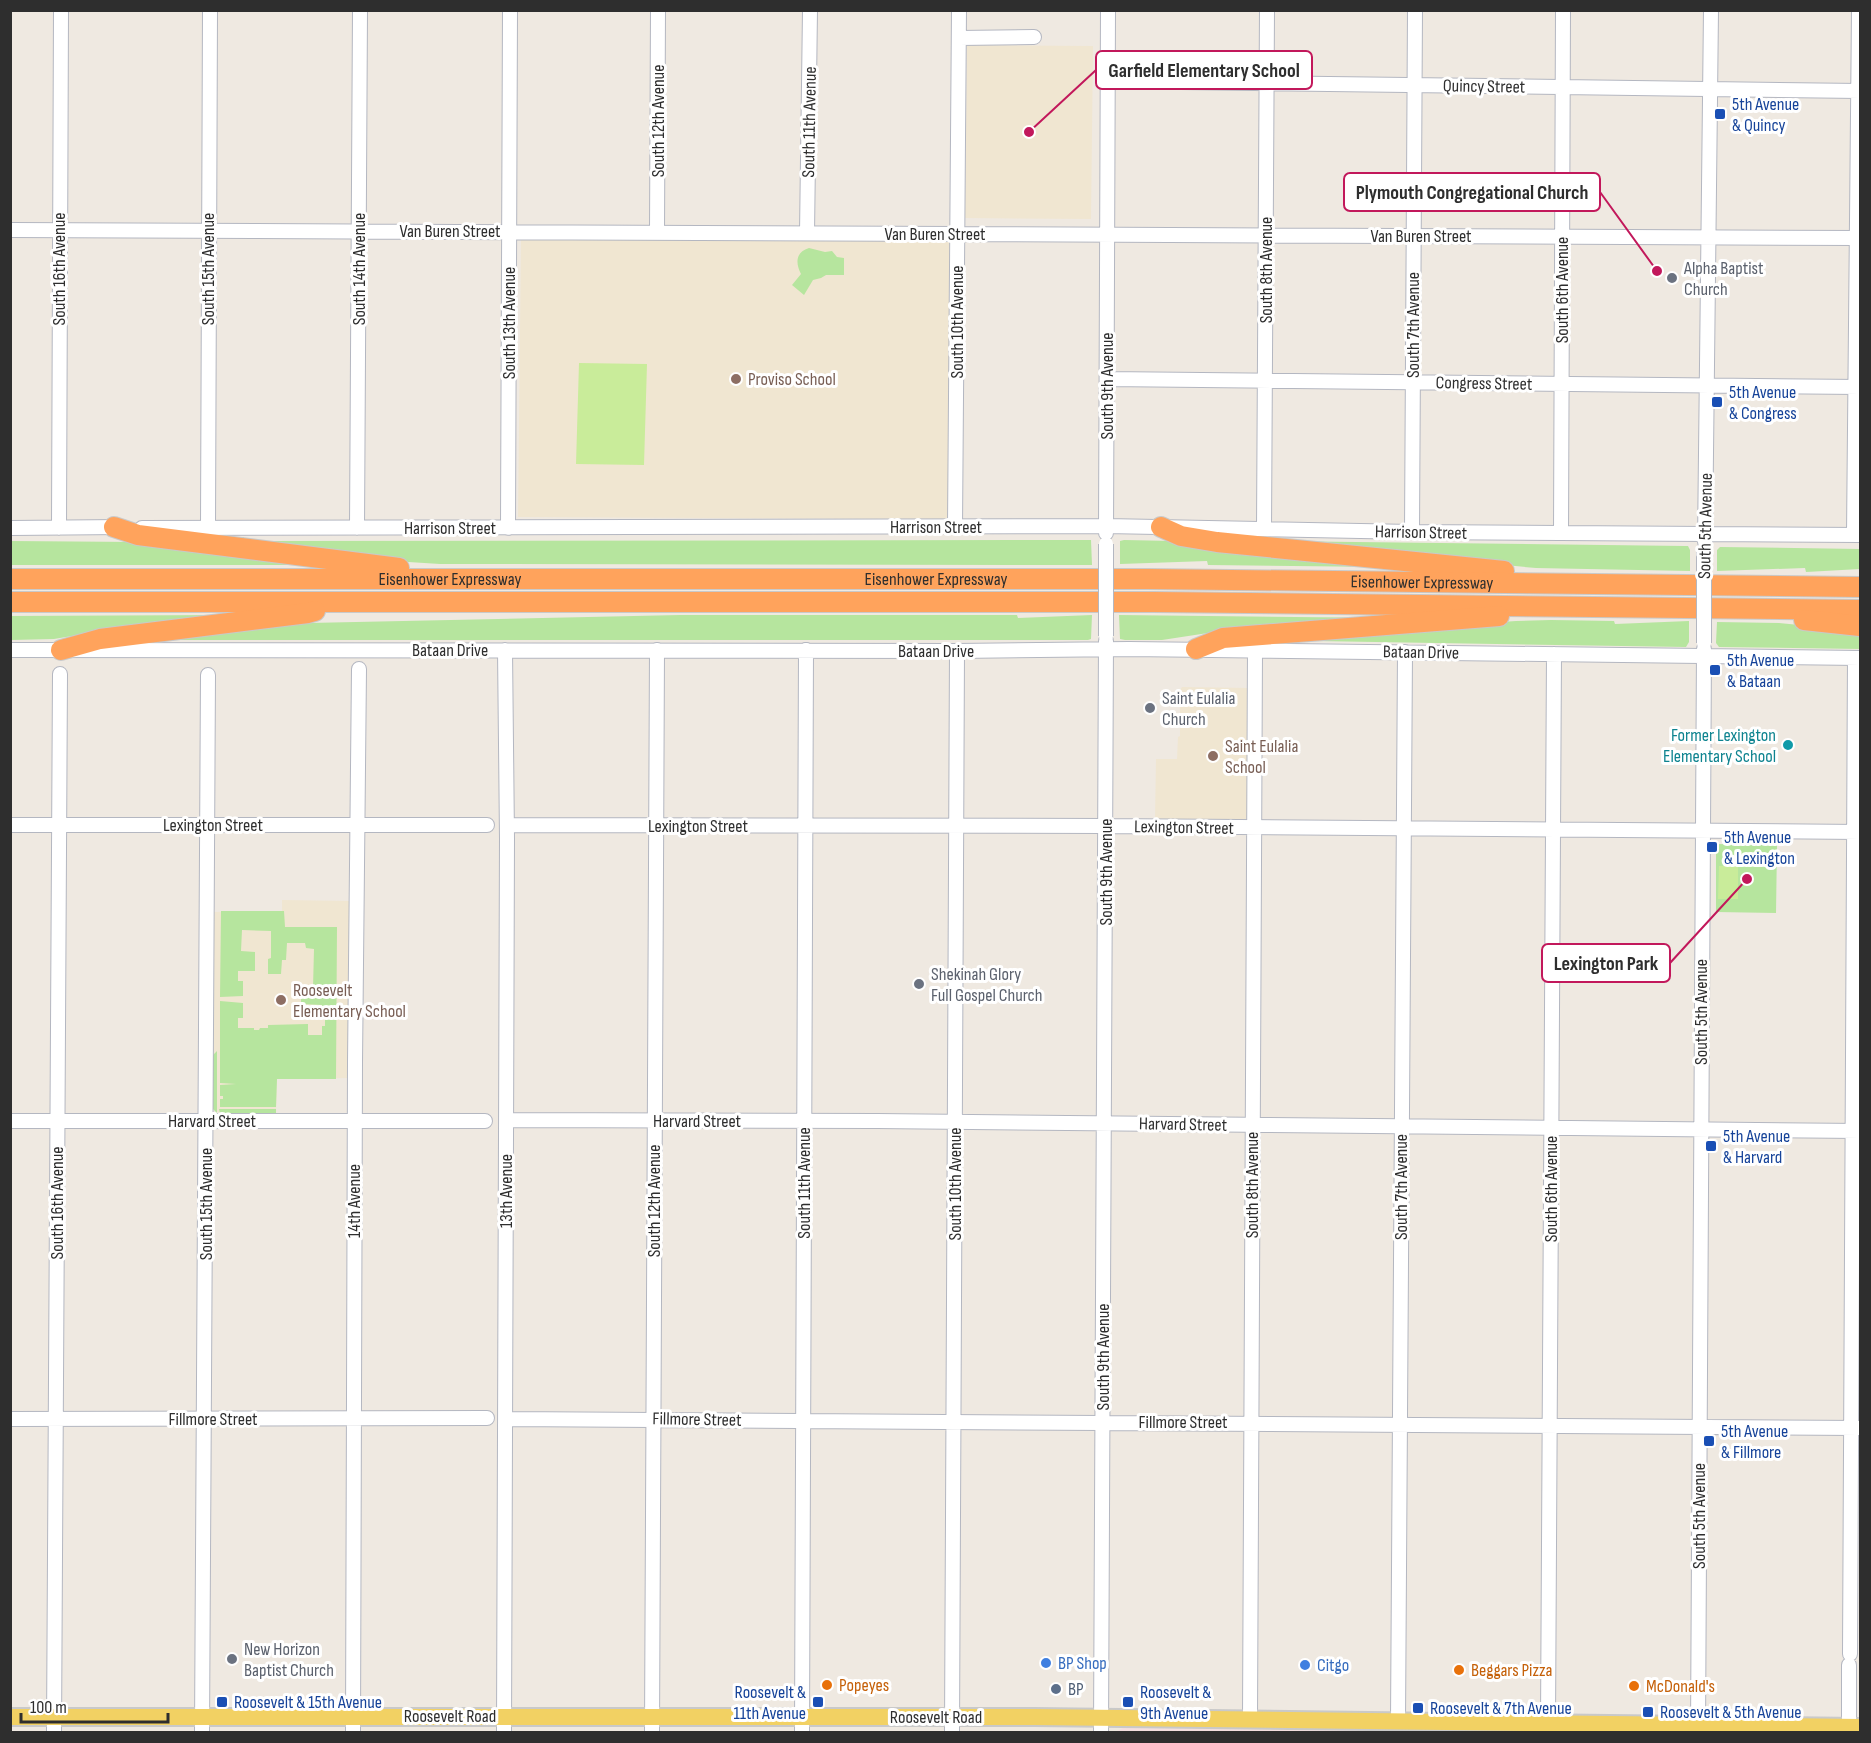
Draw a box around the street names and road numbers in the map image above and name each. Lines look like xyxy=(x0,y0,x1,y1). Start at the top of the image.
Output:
street label: South 12th Avenue xyxy=(648,65,669,177)
street label: South 11th Avenue xyxy=(798,66,821,178)
street label: Quincy Street xyxy=(1443,75,1526,98)
street label: South 16th Avenue xyxy=(49,212,70,326)
street label: South 15th Avenue xyxy=(198,213,219,325)
street label: South 14th Avenue xyxy=(349,213,370,325)
street label: South 8th Avenue xyxy=(1256,217,1277,323)
street label: Van Buren Street xyxy=(399,221,501,242)
street label: Van Buren Street xyxy=(884,224,986,245)
street label: Van Buren Street xyxy=(1370,226,1472,247)
street label: South 6th Avenue xyxy=(1552,237,1573,343)
street label: South 10th Avenue xyxy=(947,265,968,379)
street label: South 13th Avenue xyxy=(499,267,520,379)
street label: South 7th Avenue xyxy=(1403,272,1424,378)
street label: South 9th Avenue xyxy=(1097,333,1118,439)
street label: Congress Street xyxy=(1436,372,1533,395)
street label: South 5th Avenue xyxy=(1694,473,1717,579)
street label: Harrison Street xyxy=(890,517,983,538)
street label: Harrison Street xyxy=(404,518,497,539)
street label: Harrison Street xyxy=(1375,521,1468,544)
street label: Eisenhower Expressway xyxy=(379,569,521,590)
street label: Eisenhower Expressway xyxy=(865,569,1007,590)
street label: Eisenhower Expressway xyxy=(1350,571,1494,594)
street label: Bataan Drive xyxy=(412,640,488,661)
street label: Bataan Drive xyxy=(898,641,974,662)
street label: Bataan Drive xyxy=(1383,641,1459,664)
street label: Lexington Street xyxy=(163,815,263,836)
street label: Lexington Street xyxy=(648,816,748,837)
street label: Lexington Street xyxy=(1134,816,1235,839)
street label: South 9th Avenue xyxy=(1096,819,1117,925)
street label: South 5th Avenue xyxy=(1691,959,1712,1065)
street label: Harvard Street xyxy=(168,1111,257,1132)
street label: Harvard Street xyxy=(653,1111,742,1132)
street label: Harvard Street xyxy=(1139,1113,1228,1136)
street label: South 11th Avenue xyxy=(794,1127,815,1239)
street label: South 10th Avenue xyxy=(945,1127,966,1241)
street label: South 8th Avenue xyxy=(1242,1132,1263,1238)
street label: South 7th Avenue xyxy=(1391,1134,1412,1240)
street label: South 6th Avenue xyxy=(1541,1136,1562,1242)
street label: South 12th Avenue xyxy=(644,1145,665,1257)
street label: South 16th Avenue xyxy=(47,1146,68,1260)
street label: South 15th Avenue xyxy=(196,1148,217,1260)
street label: 13th Avenue xyxy=(496,1154,517,1228)
street label: 14th Avenue xyxy=(344,1164,365,1238)
street label: South 9th Avenue xyxy=(1093,1304,1114,1410)
street label: Fillmore Street xyxy=(652,1408,742,1431)
street label: Fillmore Street xyxy=(168,1409,258,1430)
street label: Fillmore Street xyxy=(1138,1412,1228,1433)
street label: South 5th Avenue xyxy=(1689,1463,1710,1569)
street label: Roosevelt Road xyxy=(404,1706,496,1727)
street label: Roosevelt Road xyxy=(890,1707,982,1728)

